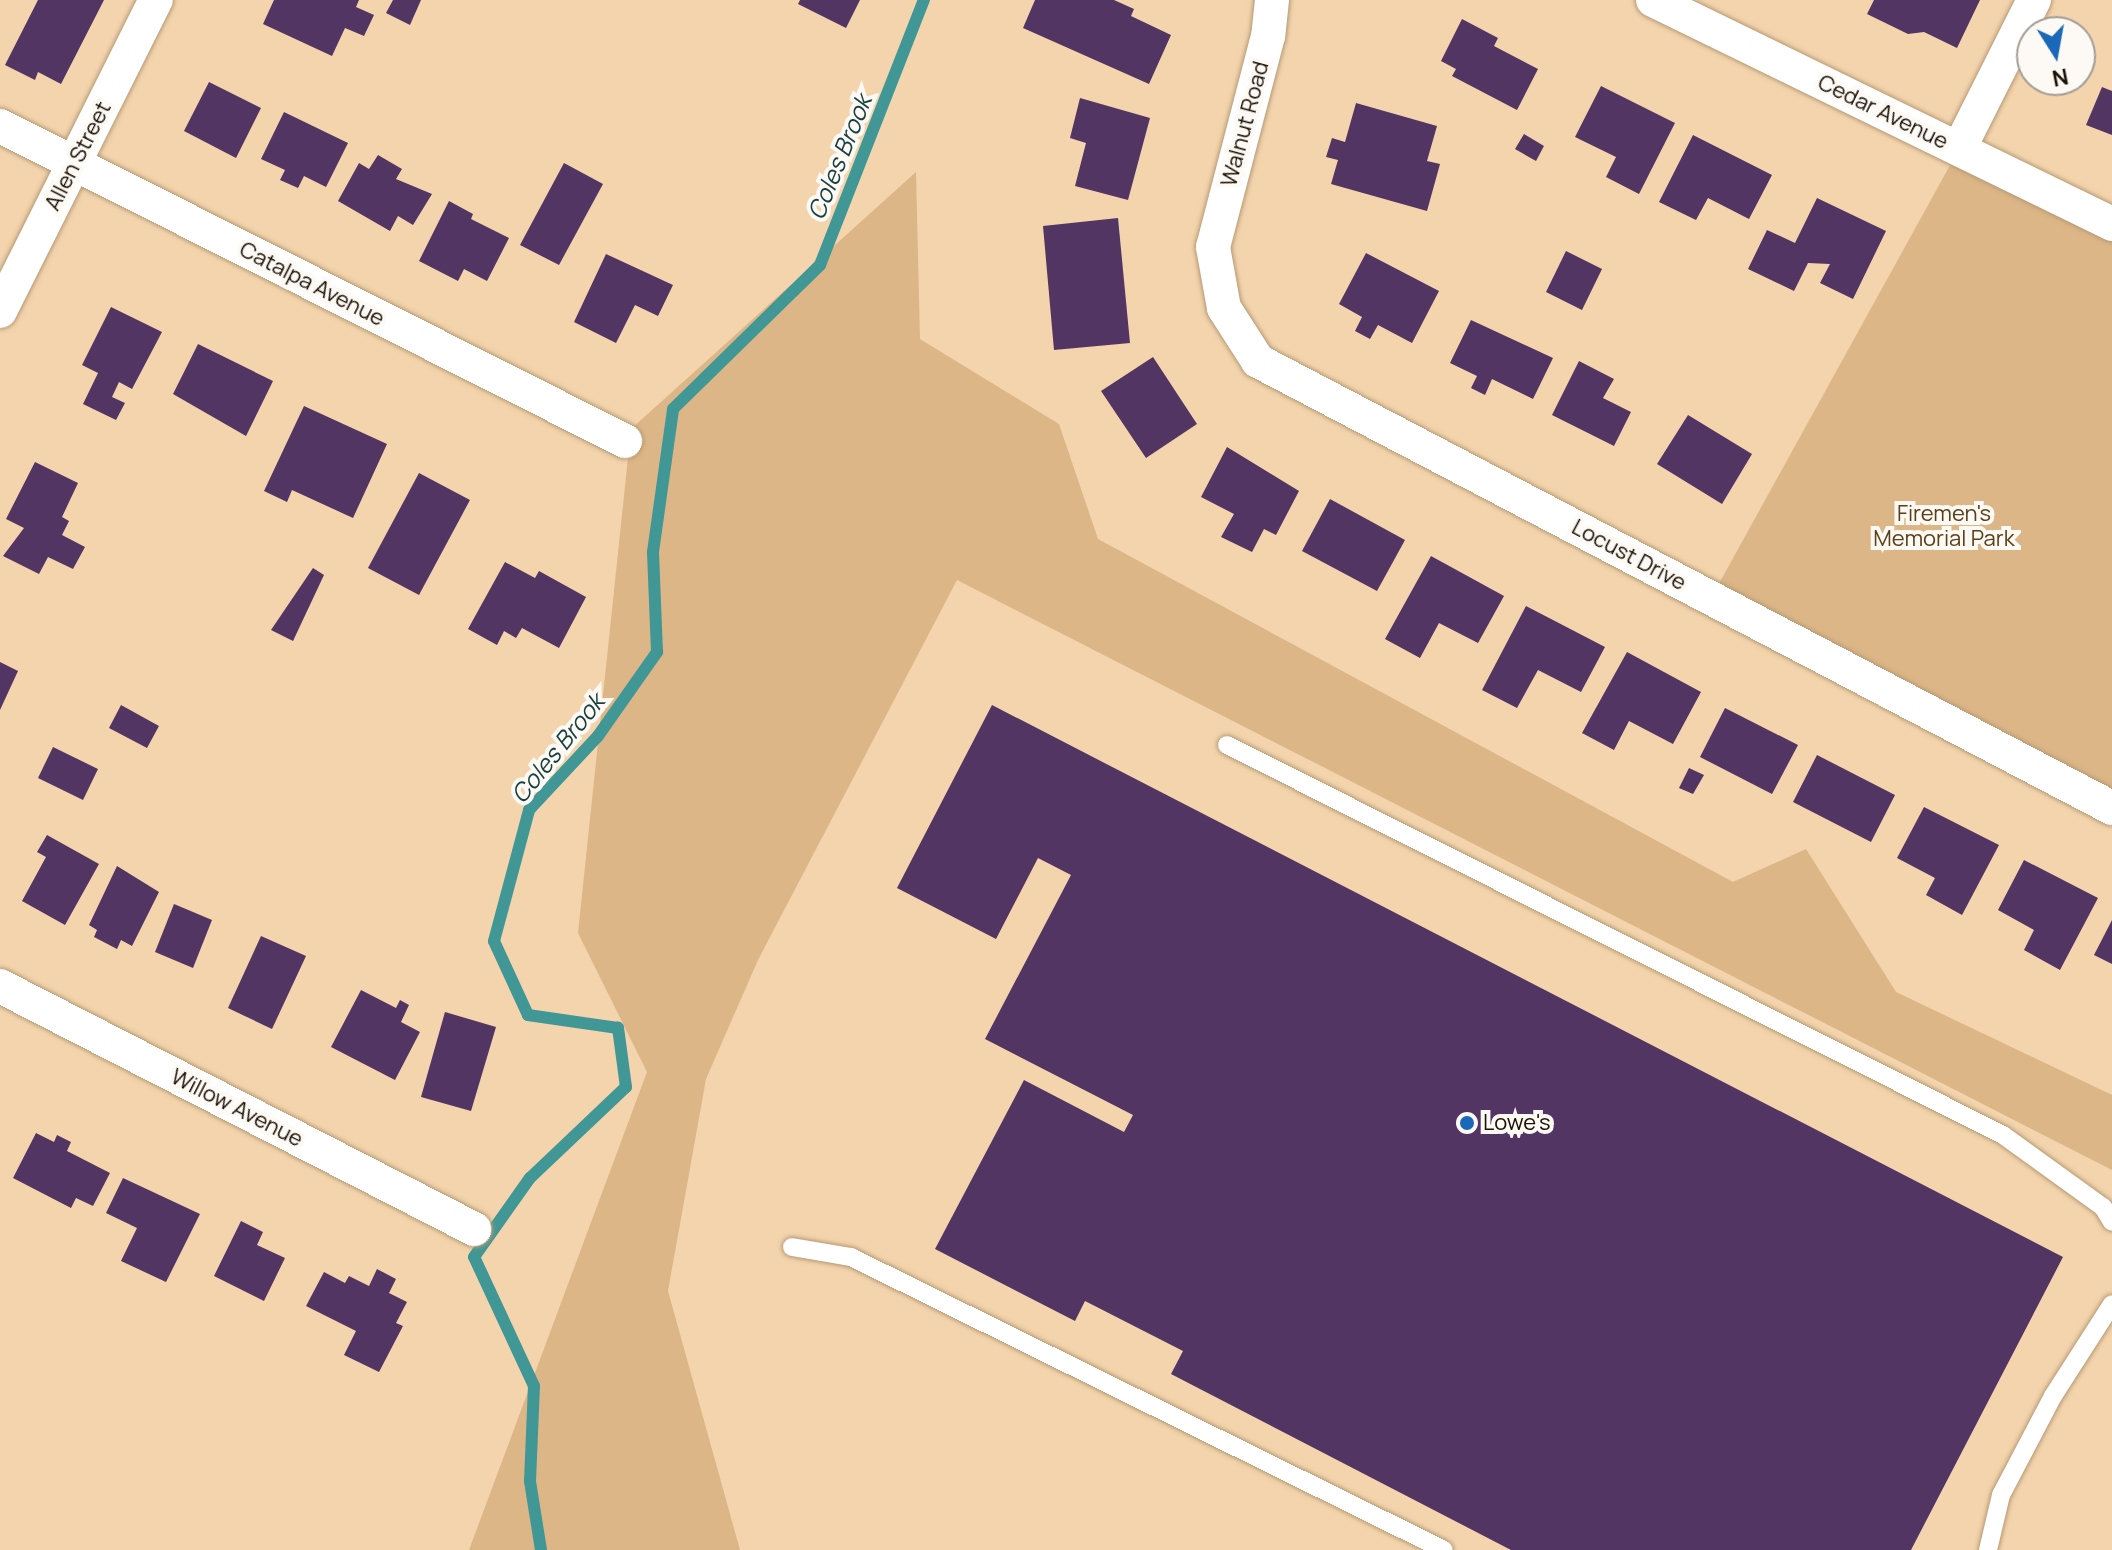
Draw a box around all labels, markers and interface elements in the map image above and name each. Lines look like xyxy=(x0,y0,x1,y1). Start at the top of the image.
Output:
north arrow xyxy=(2016,16,2096,96)
street label: Walnut Road xyxy=(1216,59,1274,189)
text: N xyxy=(2050,61,2071,94)
street label: Cedar Avenue xyxy=(1814,69,1952,155)
water label: Coles Brook xyxy=(801,90,877,224)
street label: Allen Street xyxy=(39,97,117,215)
street label: Catalpa Avenue xyxy=(235,236,389,332)
park label: Firemen's Memorial Park xyxy=(1873,500,2015,552)
street label: Locust Drive xyxy=(1567,514,1691,596)
water label: Coles Brook xyxy=(504,688,610,808)
street label: Willow Avenue xyxy=(167,1063,307,1153)
place label: Lowe's xyxy=(1483,1110,1551,1136)
marker: Lowe's xyxy=(1458,1114,1476,1132)

